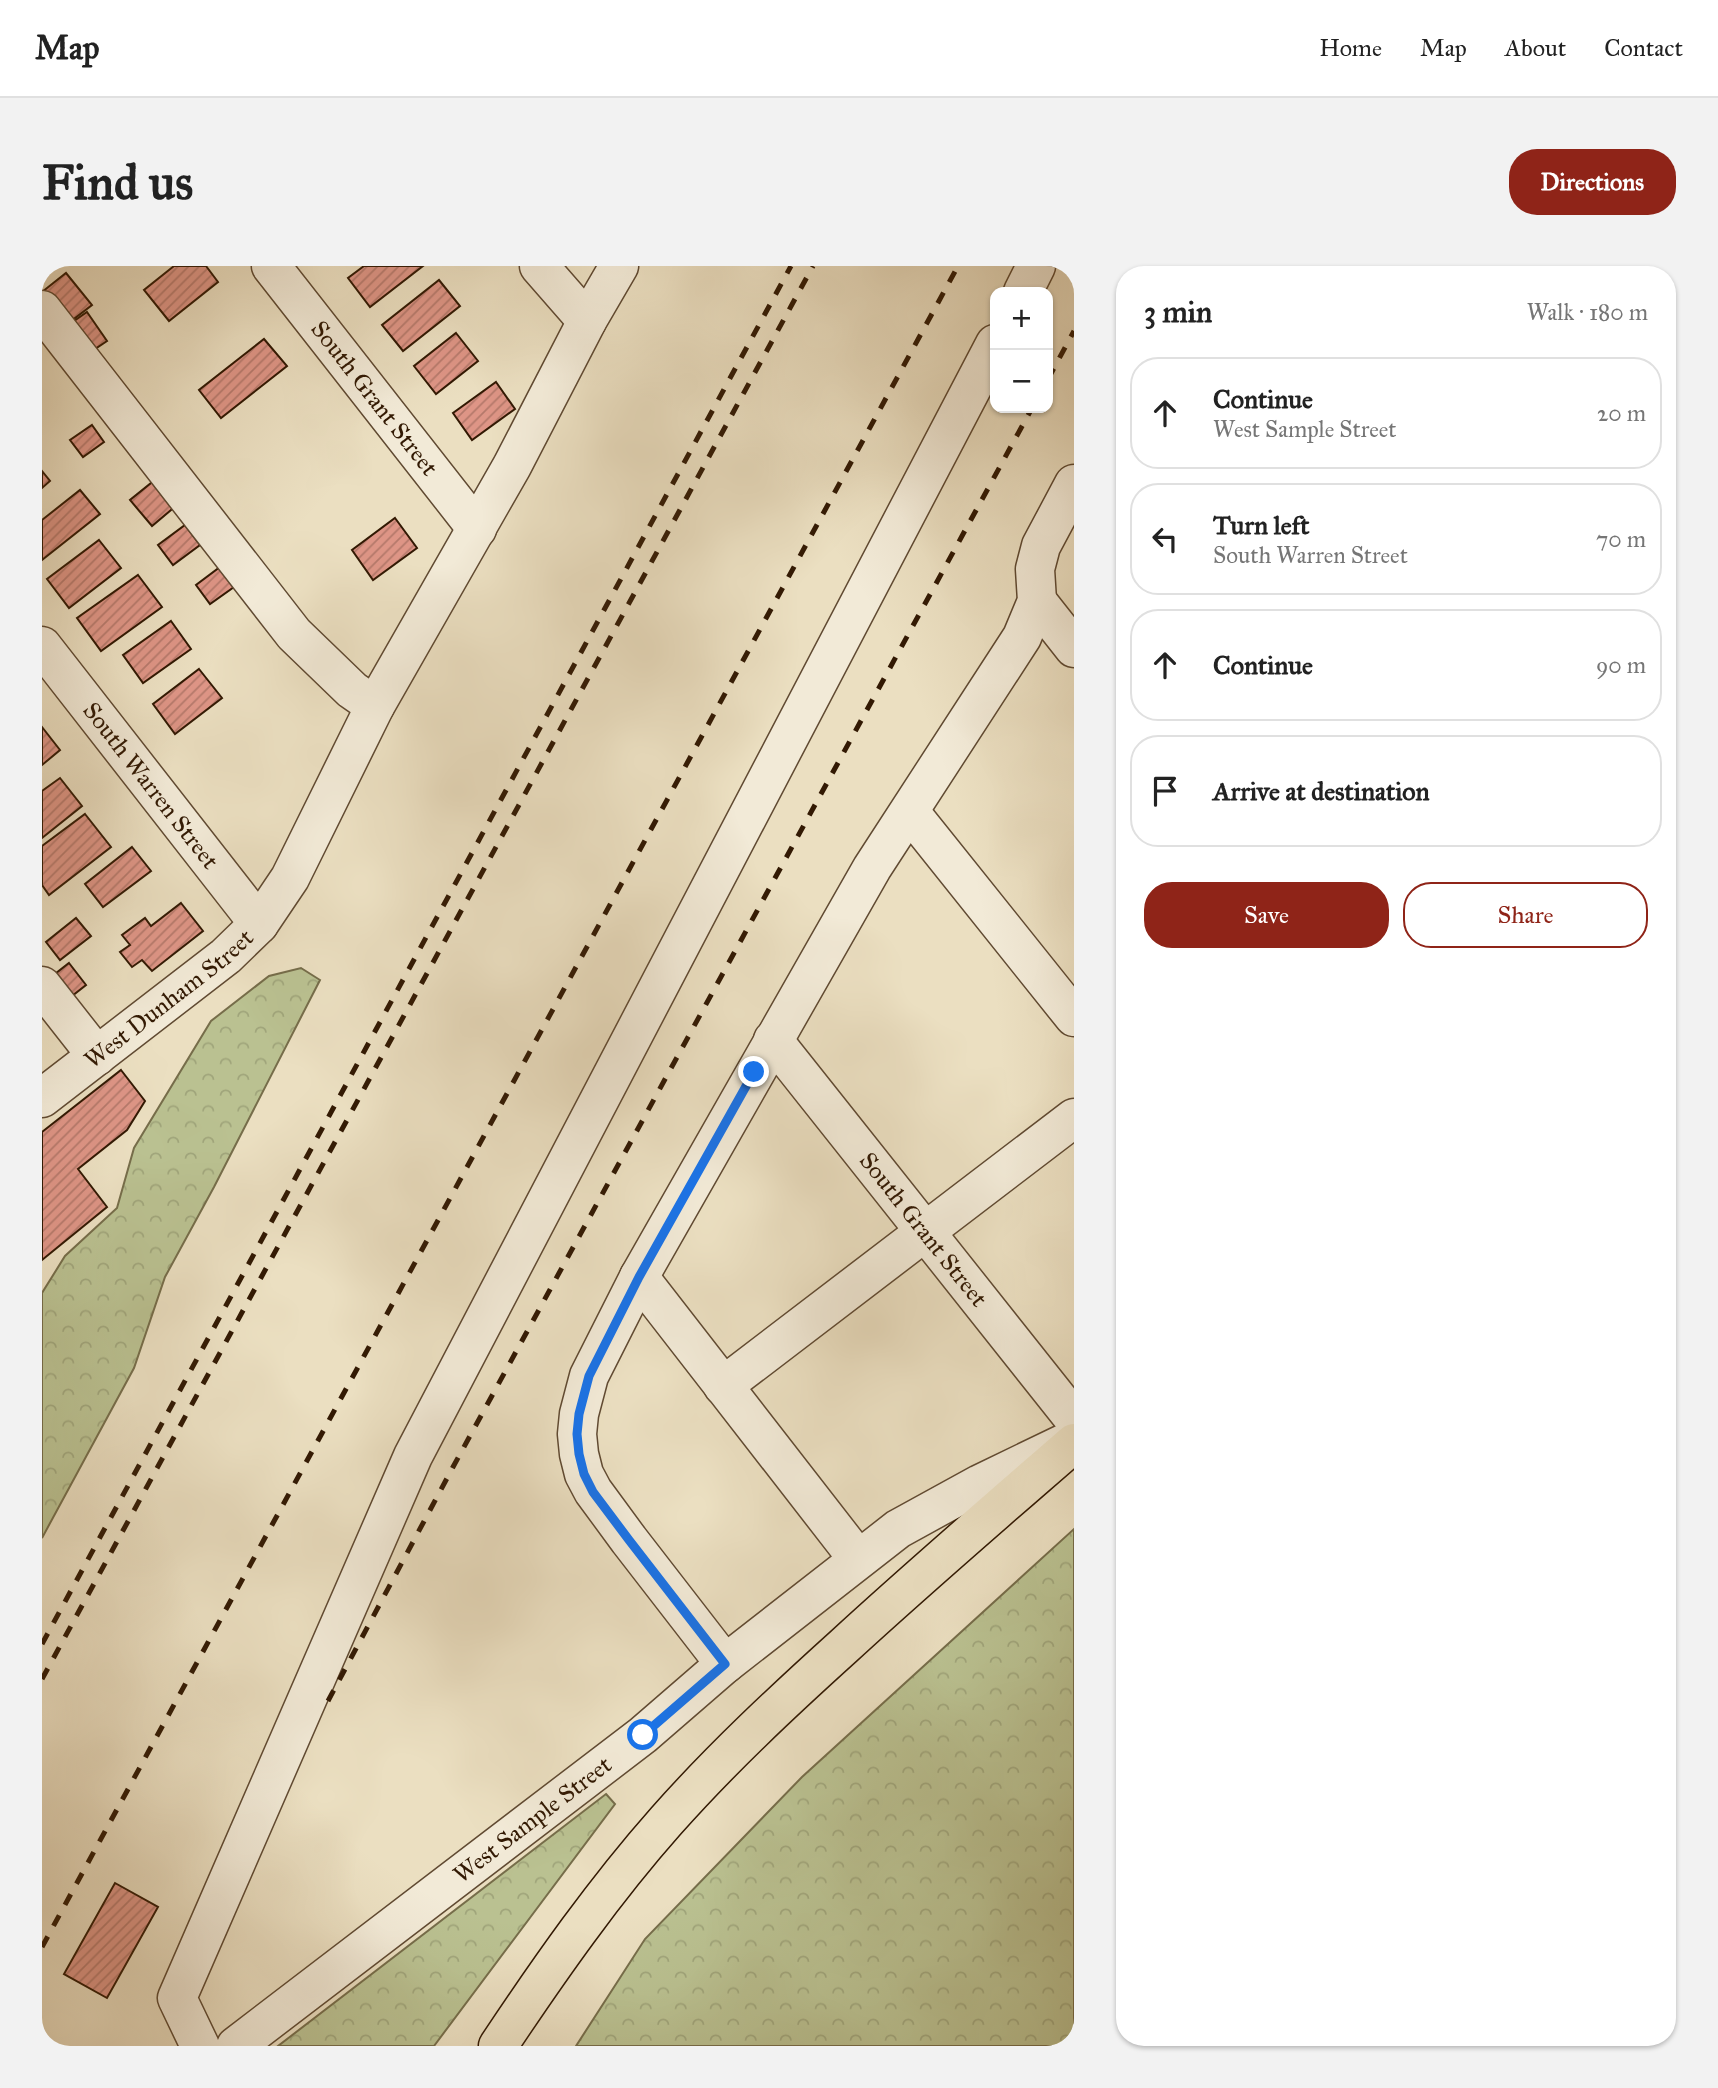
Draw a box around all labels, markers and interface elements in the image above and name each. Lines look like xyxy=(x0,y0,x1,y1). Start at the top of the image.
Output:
text: Map xyxy=(35,28,99,68)
text: Home xyxy=(1319,33,1382,63)
text: Map xyxy=(1420,33,1467,63)
text: About xyxy=(1505,33,1566,63)
text: Contact xyxy=(1604,33,1683,63)
button: Directions xyxy=(1509,149,1676,215)
text: Find us xyxy=(42,153,193,212)
map controls xyxy=(990,287,1053,413)
button: + xyxy=(990,287,1053,350)
text: 3 min xyxy=(1144,294,1212,330)
text: Walk · 180 m xyxy=(1527,298,1648,326)
street label: South Grant Street xyxy=(305,315,445,482)
button: − xyxy=(990,350,1053,413)
text: Continue xyxy=(1213,383,1313,415)
icon: ahead xyxy=(1146,394,1184,432)
text: 20 m xyxy=(1597,399,1646,427)
text: West Sample Street xyxy=(1213,415,1396,443)
text: Turn left xyxy=(1213,509,1309,541)
icon: left xyxy=(1146,520,1184,558)
text: 70 m xyxy=(1596,525,1646,553)
text: South Warren Street xyxy=(1213,541,1408,569)
icon: ahead xyxy=(1146,646,1184,684)
text: Continue xyxy=(1213,649,1313,681)
text: 90 m xyxy=(1596,651,1646,679)
street label: South Warren Street xyxy=(77,696,226,875)
icon: arrive xyxy=(1146,772,1184,810)
text: Arrive at destination xyxy=(1213,775,1430,807)
button: Save xyxy=(1144,882,1389,948)
button: Share xyxy=(1403,882,1648,948)
street label: West Dunham Street xyxy=(78,922,260,1075)
route end xyxy=(738,1056,769,1087)
street label: South Grant Street xyxy=(853,1146,994,1313)
route start xyxy=(627,1719,658,1750)
street label: West Sample Street xyxy=(447,1749,618,1890)

